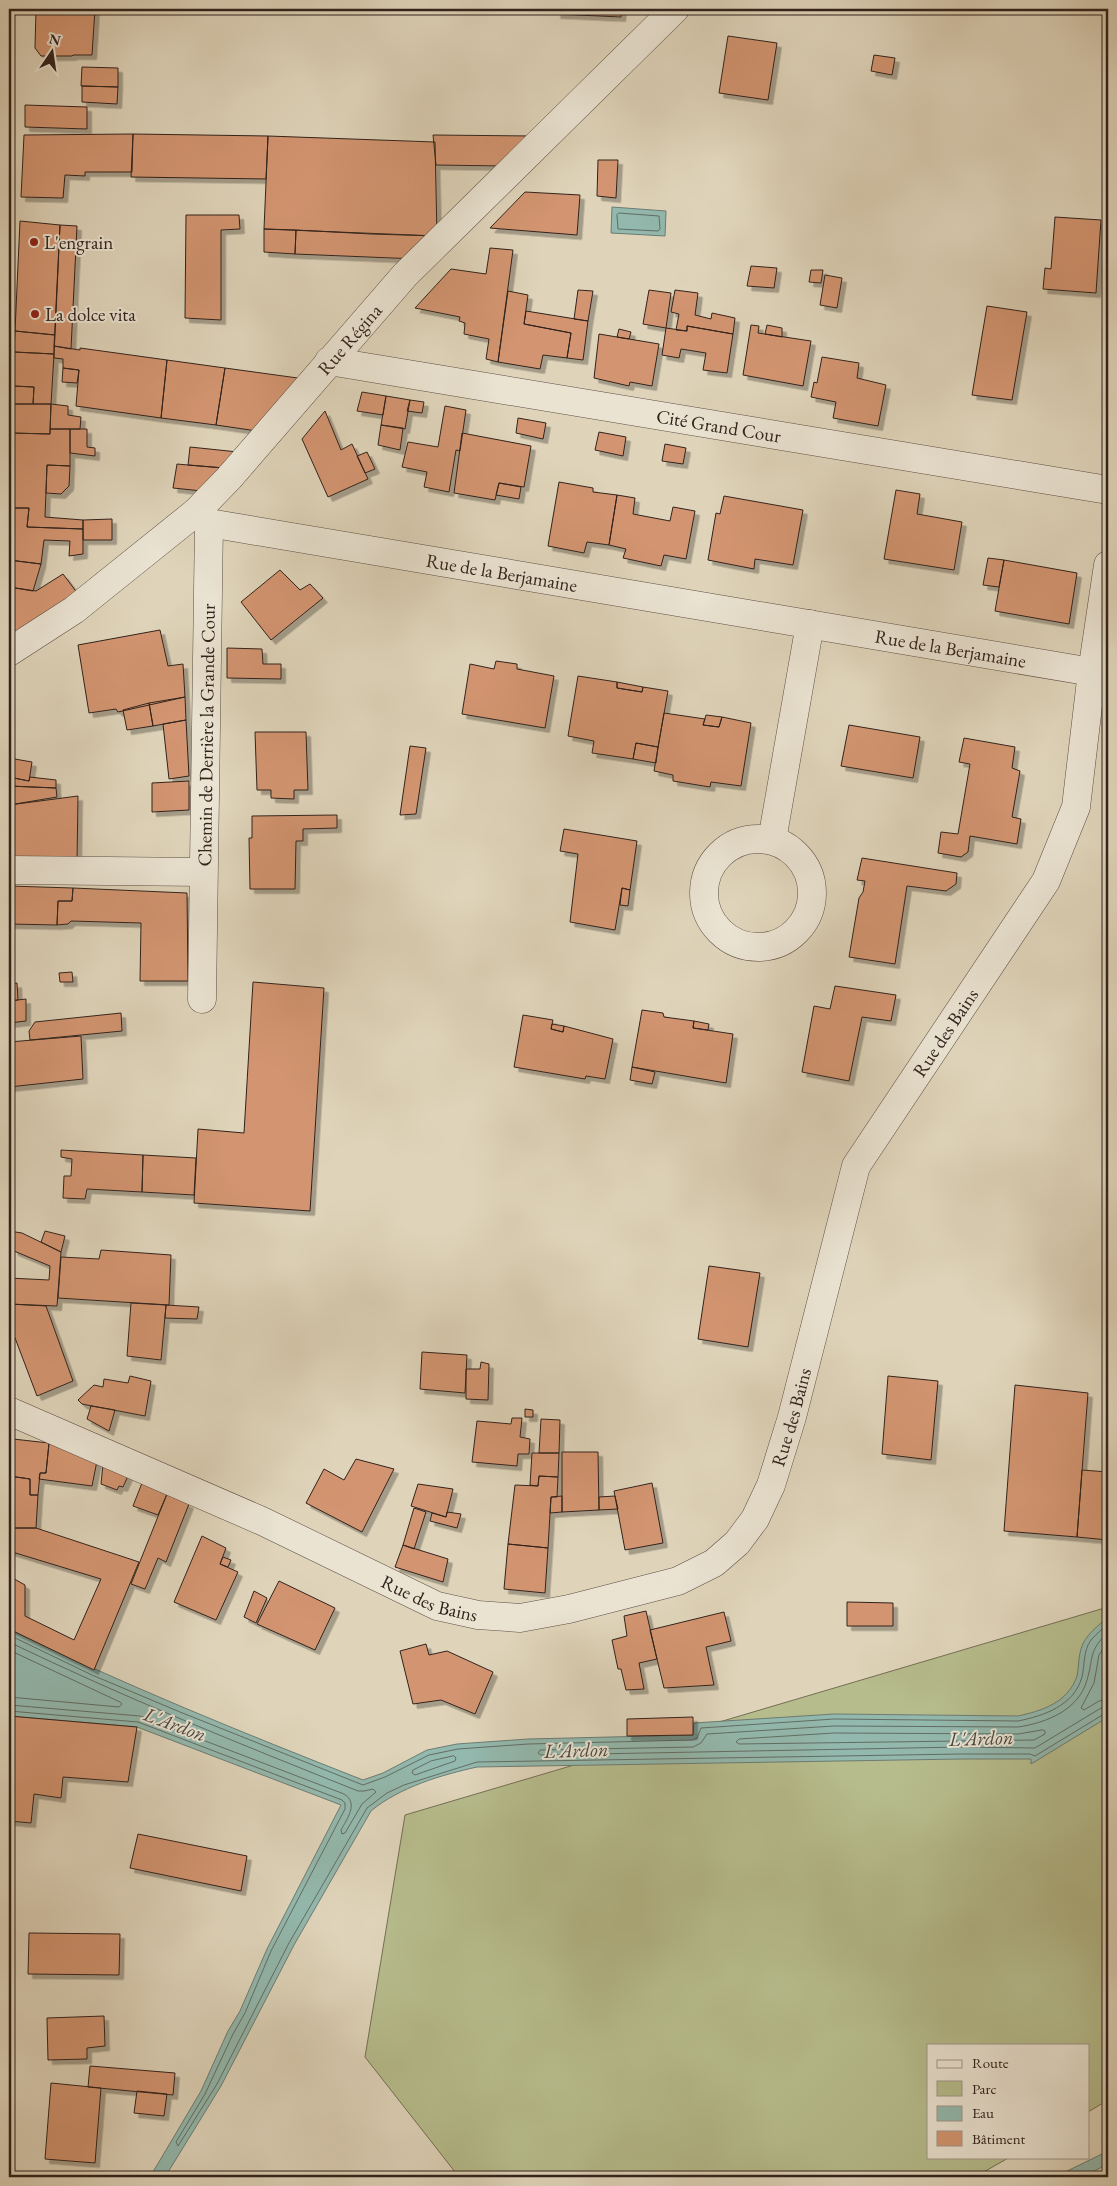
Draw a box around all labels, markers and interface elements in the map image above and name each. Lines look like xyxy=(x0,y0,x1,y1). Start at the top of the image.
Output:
north arrow xyxy=(28,28,78,78)
text: N xyxy=(47,29,63,50)
place label: L'engrain xyxy=(44,230,113,255)
marker: L'engrain xyxy=(28,236,40,248)
street label: Rue Régina xyxy=(312,298,388,380)
place label: La dolce vita xyxy=(45,302,136,327)
marker: La dolce vita xyxy=(29,308,41,320)
street label: Cité Grand Cour xyxy=(654,403,783,449)
street label: Rue de la Berjamaine xyxy=(424,548,579,598)
street label: Chemin de Derrière la Grande Cour xyxy=(192,603,221,867)
street label: Rue de la Berjamaine xyxy=(873,624,1028,674)
street label: Rue des Bains xyxy=(907,984,984,1082)
street label: Rue des Bains xyxy=(765,1365,817,1470)
street label: Rue des Bains xyxy=(377,1569,480,1628)
water label: L'Ardon xyxy=(139,1700,210,1747)
water label: L'Ardon xyxy=(947,1724,1014,1752)
water label: L'Ardon xyxy=(542,1736,609,1764)
legend xyxy=(927,2044,1090,2158)
text: Route xyxy=(972,2053,1009,2072)
text: Parc xyxy=(972,2079,997,2098)
text: Eau xyxy=(972,2103,994,2122)
text: Bâtiment xyxy=(972,2129,1026,2148)

